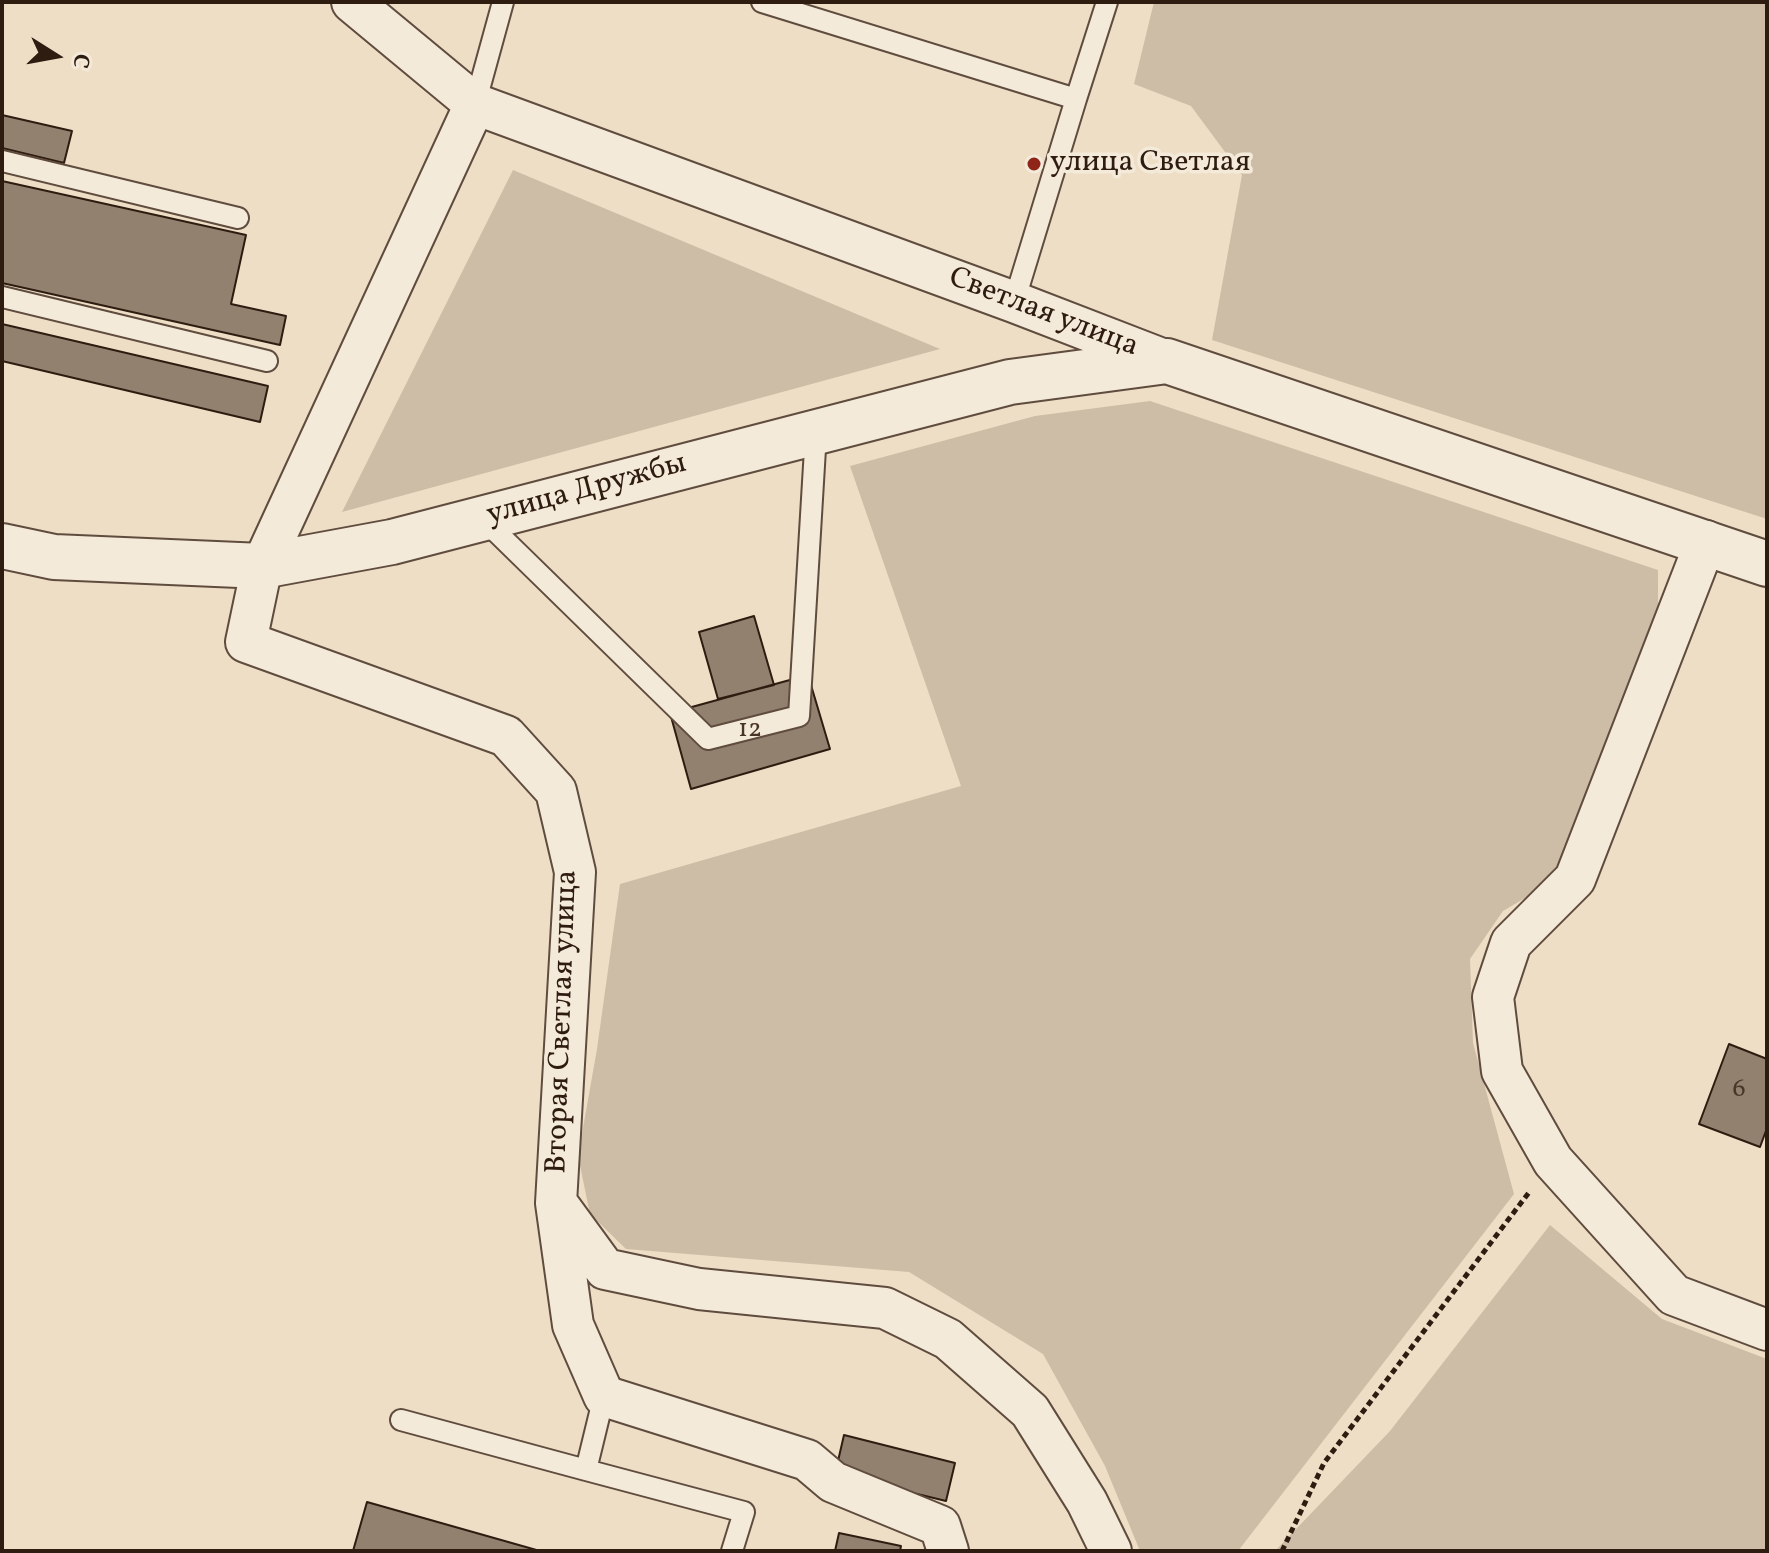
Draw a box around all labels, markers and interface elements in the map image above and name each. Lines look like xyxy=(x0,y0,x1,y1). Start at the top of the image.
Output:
north arrow xyxy=(16,16,96,96)
text: С xyxy=(63,51,97,71)
place label: улица Светлая xyxy=(1050,146,1250,182)
marker: улица Светлая xyxy=(1025,155,1043,173)
street label: Светлая улица xyxy=(943,261,1143,367)
street label: улица Дружбы xyxy=(483,447,691,535)
house number: 12 xyxy=(738,715,762,747)
street label: Вторая Светлая улица xyxy=(541,869,587,1175)
house number: 6 xyxy=(1732,1075,1746,1107)

